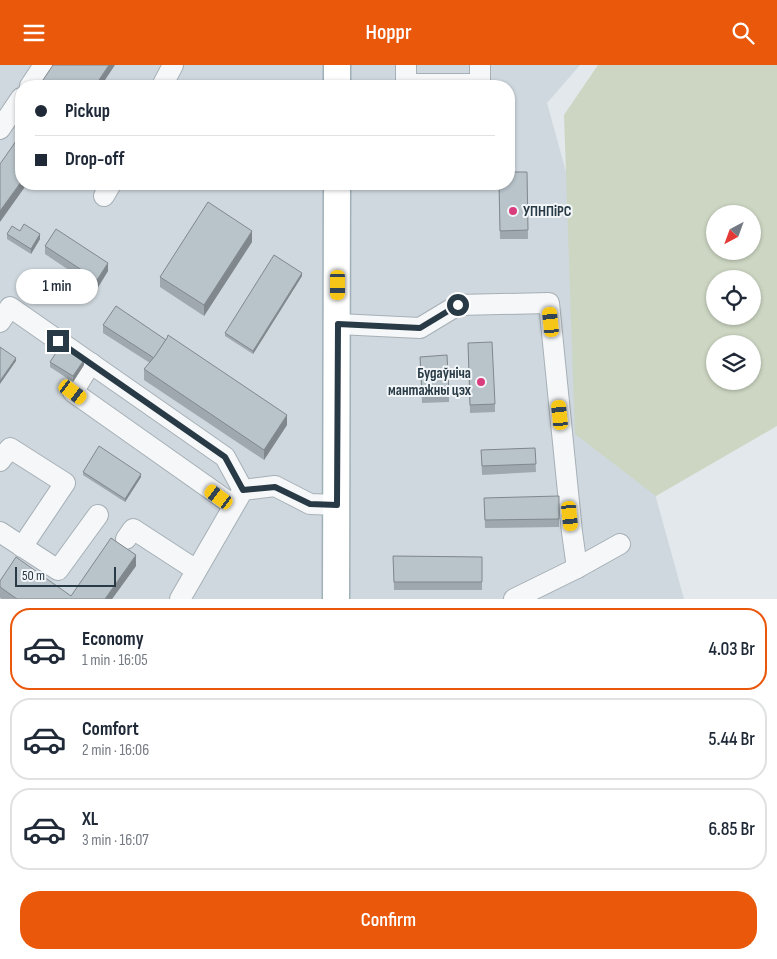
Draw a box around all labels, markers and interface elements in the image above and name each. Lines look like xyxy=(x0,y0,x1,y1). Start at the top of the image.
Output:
icon: menu xyxy=(20,19,48,47)
text: Hoppr xyxy=(365,19,412,46)
icon: search xyxy=(729,19,757,47)
text: Pickup xyxy=(65,100,110,123)
text: Drop-off xyxy=(65,148,125,171)
place label: УПНПіРС xyxy=(523,202,572,221)
marker: УПНПіРС xyxy=(507,205,519,217)
north arrow xyxy=(706,205,761,260)
map controls xyxy=(706,205,761,390)
callout: 1 min xyxy=(17,269,99,303)
car xyxy=(330,270,345,300)
button: locate xyxy=(706,270,761,325)
text: 1 min xyxy=(42,277,72,296)
route start xyxy=(447,294,469,316)
car xyxy=(541,306,560,338)
route end xyxy=(47,330,69,352)
button: layers xyxy=(706,335,761,390)
place label: Будаўніча мантажны цэх xyxy=(388,364,472,400)
marker: Будаўніча мантажны цэх xyxy=(475,376,487,388)
car xyxy=(56,377,89,407)
car xyxy=(550,399,569,431)
car xyxy=(202,482,235,512)
car xyxy=(560,500,579,532)
scale bar xyxy=(15,564,116,587)
text: 50 m xyxy=(22,567,45,584)
icon: car xyxy=(22,627,67,672)
text: Economy xyxy=(82,628,144,651)
text: 4.03 Br xyxy=(708,638,755,661)
text: 1 min · 16:05 xyxy=(82,651,148,670)
icon: car xyxy=(22,717,67,762)
text: Comfort xyxy=(82,718,139,741)
text: 5.44 Br xyxy=(708,728,755,751)
text: 2 min · 16:06 xyxy=(82,741,149,760)
icon: car xyxy=(22,807,67,852)
text: XL xyxy=(82,808,98,831)
text: 6.85 Br xyxy=(708,818,755,841)
text: 3 min · 16:07 xyxy=(82,831,149,850)
button: Confirm xyxy=(20,891,757,949)

